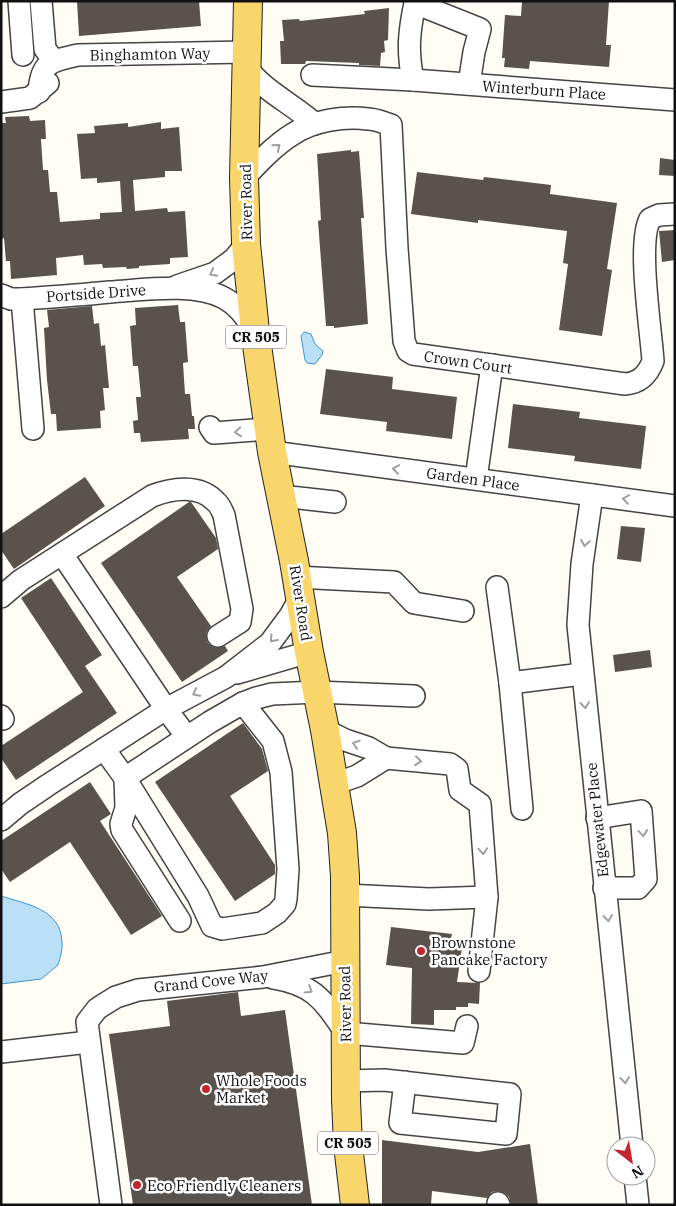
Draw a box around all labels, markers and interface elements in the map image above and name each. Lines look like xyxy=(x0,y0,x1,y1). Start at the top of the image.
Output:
street label: Binghamton Way xyxy=(89,43,211,65)
street label: Winterburn Place xyxy=(481,76,607,104)
one-way arrow xyxy=(271,143,280,152)
street label: River Road xyxy=(236,164,256,240)
one-way arrow xyxy=(209,267,218,277)
street label: Portside Drive xyxy=(45,280,147,306)
road number: CR 505 xyxy=(226,326,286,348)
street label: Crown Court xyxy=(423,346,513,378)
one-way arrow xyxy=(233,426,241,437)
street label: Garden Place xyxy=(425,463,521,495)
one-way arrow xyxy=(392,464,400,474)
one-way arrow xyxy=(622,495,631,505)
one-way arrow xyxy=(580,539,591,547)
street label: River Road xyxy=(286,564,316,642)
one-way arrow xyxy=(270,633,279,642)
one-way arrow xyxy=(192,687,201,697)
one-way arrow xyxy=(579,701,590,709)
one-way arrow xyxy=(352,739,360,749)
one-way arrow xyxy=(414,755,422,766)
street label: Edgewater Place xyxy=(582,762,612,878)
one-way arrow xyxy=(637,830,648,838)
one-way arrow xyxy=(478,847,489,855)
one-way arrow xyxy=(602,915,613,923)
place label: Brownstone Pancake Factory xyxy=(431,933,547,969)
marker: Brownstone Pancake Factory xyxy=(415,945,427,957)
street label: Grand Cove Way xyxy=(153,966,269,996)
street label: River Road xyxy=(335,966,355,1042)
one-way arrow xyxy=(303,984,312,994)
place label: Whole Foods Market xyxy=(216,1071,307,1107)
one-way arrow xyxy=(619,1076,630,1084)
marker: Whole Foods Market xyxy=(200,1083,212,1095)
road number: CR 505 xyxy=(318,1132,378,1154)
north arrow xyxy=(606,1136,656,1186)
text: N xyxy=(628,1162,647,1183)
place label: Eco Friendly Cleaners xyxy=(147,1176,301,1195)
marker: Eco Friendly Cleaners xyxy=(131,1179,143,1191)

